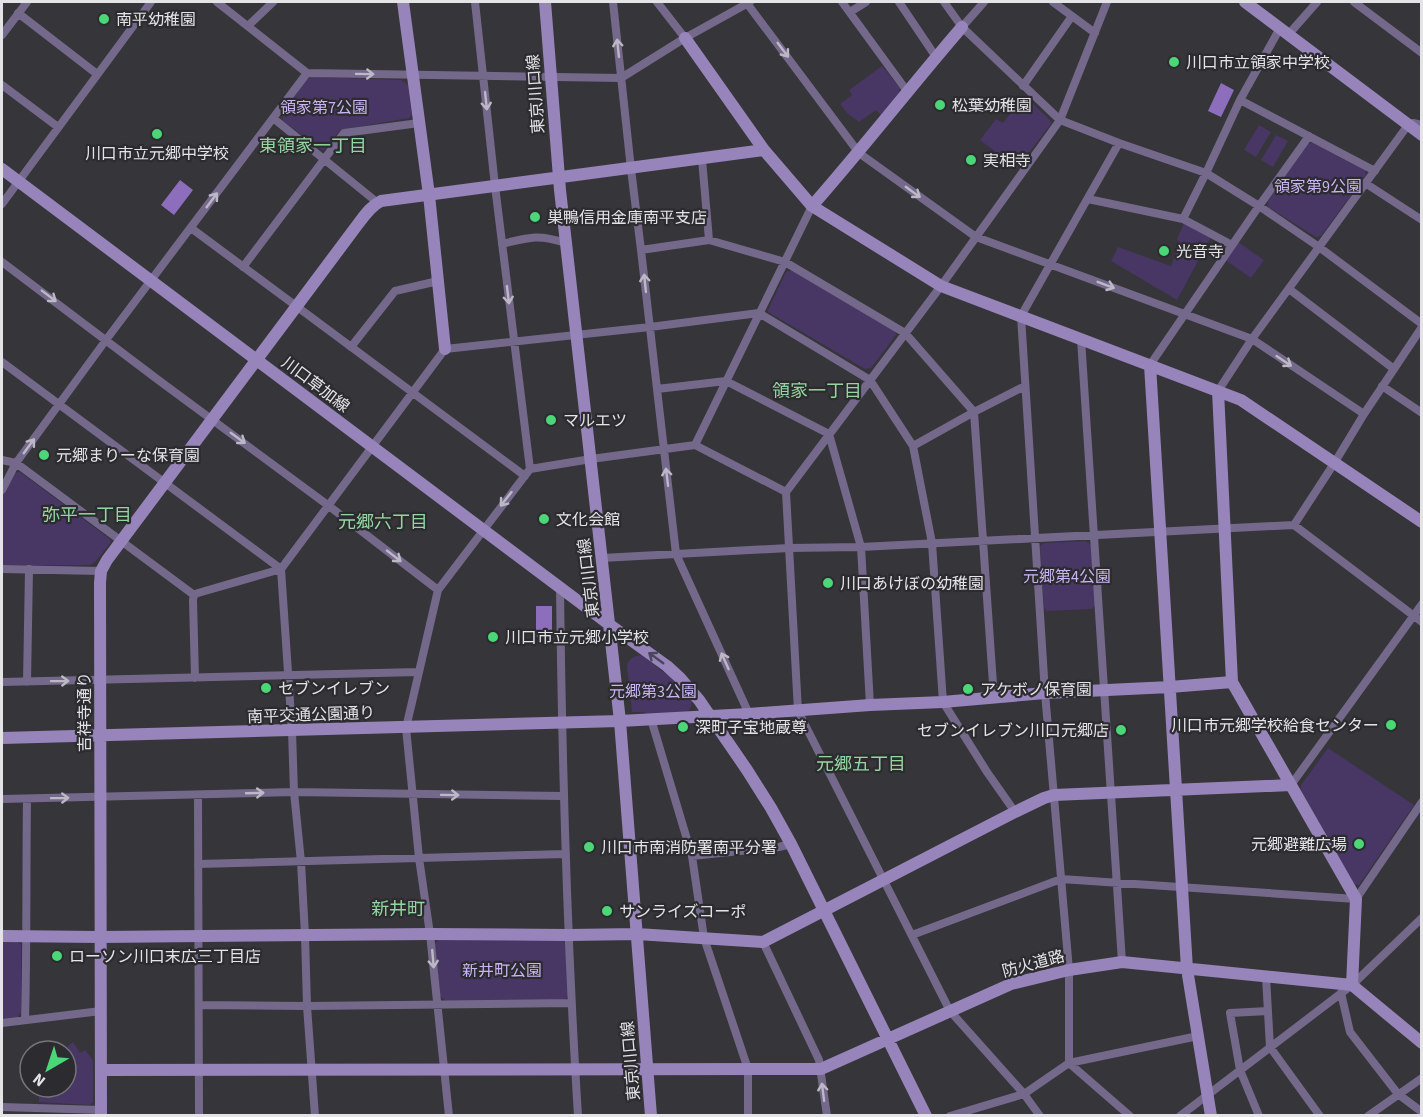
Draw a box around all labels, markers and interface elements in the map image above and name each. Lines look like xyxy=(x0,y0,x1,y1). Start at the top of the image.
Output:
place label: 南平幼稚園 xyxy=(116,9,196,31)
marker: 南平幼稚園 xyxy=(97,12,111,26)
one-way arrow xyxy=(612,39,623,58)
one-way arrow xyxy=(776,42,789,58)
place label: 川口市立領家中学校 xyxy=(1186,52,1330,74)
street label: 東京川口線 xyxy=(522,53,550,135)
marker: 川口市立領家中学校 xyxy=(1167,55,1181,69)
one-way arrow xyxy=(355,68,375,80)
one-way arrow xyxy=(481,91,492,111)
place label: 松葉幼稚園 xyxy=(952,95,1032,117)
park label: 領家第7公園 xyxy=(280,97,368,119)
marker: 松葉幼稚園 xyxy=(933,98,947,112)
marker: 川口市立元郷中学校 xyxy=(150,127,164,141)
district label: 東領家一丁目 xyxy=(259,134,367,159)
place label: 川口市立元郷中学校 xyxy=(85,143,229,165)
place label: 実相寺 xyxy=(983,150,1031,172)
marker: 実相寺 xyxy=(964,153,978,167)
park label: 領家第9公園 xyxy=(1274,176,1362,198)
one-way arrow xyxy=(905,186,921,198)
one-way arrow xyxy=(205,193,218,209)
place label: 巣鴨信用金庫南平支店 xyxy=(547,207,707,229)
marker: 巣鴨信用金庫南平支店 xyxy=(528,210,542,224)
place label: 光音寺 xyxy=(1176,241,1224,263)
marker: 光音寺 xyxy=(1157,244,1171,258)
one-way arrow xyxy=(639,274,650,294)
one-way arrow xyxy=(1096,280,1115,291)
one-way arrow xyxy=(503,285,514,305)
one-way arrow xyxy=(40,290,56,303)
street label: 川口草加線 xyxy=(277,352,354,418)
one-way arrow xyxy=(1275,355,1292,367)
district label: 領家一丁目 xyxy=(772,379,862,404)
place label: マルエツ xyxy=(563,410,627,432)
marker: マルエツ xyxy=(544,413,558,427)
one-way arrow xyxy=(230,432,246,445)
one-way arrow xyxy=(22,438,35,454)
place label: 元郷まりーな保育園 xyxy=(56,445,200,467)
marker: 元郷まりーな保育園 xyxy=(37,448,51,462)
one-way arrow xyxy=(661,468,672,488)
one-way arrow xyxy=(500,491,513,507)
district label: 弥平一丁目 xyxy=(42,503,132,528)
place label: 文化会館 xyxy=(556,509,620,531)
district label: 元郷六丁目 xyxy=(338,510,428,535)
marker: 文化会館 xyxy=(537,512,551,526)
street label: 東京川口線 xyxy=(573,537,605,619)
one-way arrow xyxy=(385,550,401,563)
park label: 元郷第4公園 xyxy=(1023,566,1111,588)
place label: 川口あけぼの幼稚園 xyxy=(840,573,984,595)
marker: 川口あけぼの幼稚園 xyxy=(821,576,835,590)
place label: 川口市立元郷小学校 xyxy=(505,627,649,649)
marker: 川口市立元郷小学校 xyxy=(486,630,500,644)
one-way arrow xyxy=(649,652,665,665)
one-way arrow xyxy=(718,653,730,671)
street label: 吉祥寺通り xyxy=(74,672,96,752)
one-way arrow xyxy=(49,675,69,687)
place label: セブンイレブン xyxy=(278,678,390,700)
place label: アケボノ保育園 xyxy=(980,679,1092,701)
marker: セブンイレブン xyxy=(259,681,273,695)
park label: 元郷第3公園 xyxy=(609,681,697,703)
marker: アケボノ保育園 xyxy=(961,682,975,696)
street label: 南平交通公園通り xyxy=(247,702,375,728)
place label: 川口市元郷学校給食センター xyxy=(1171,715,1379,737)
place label: 深町子宝地蔵尊 xyxy=(695,717,807,739)
marker: 川口市元郷学校給食センター xyxy=(1384,718,1398,732)
marker: 深町子宝地蔵尊 xyxy=(676,720,690,734)
place label: セブンイレブン川口元郷店 xyxy=(917,720,1109,742)
marker: セブンイレブン川口元郷店 xyxy=(1114,723,1128,737)
district label: 元郷五丁目 xyxy=(816,752,906,777)
one-way arrow xyxy=(244,787,264,799)
one-way arrow xyxy=(439,789,459,801)
one-way arrow xyxy=(49,792,69,804)
place label: 元郷避難広場 xyxy=(1251,834,1347,856)
place label: 川口市南消防署南平分署 xyxy=(601,837,777,859)
marker: 元郷避難広場 xyxy=(1352,837,1366,851)
marker: 川口市南消防署南平分署 xyxy=(582,840,596,854)
district label: 新井町 xyxy=(371,897,425,922)
place label: サンライズコーポ xyxy=(619,901,747,923)
marker: サンライズコーポ xyxy=(600,904,614,918)
street label: 防火道路 xyxy=(999,945,1067,983)
place label: ローソン川口末広三丁目店 xyxy=(69,946,261,968)
one-way arrow xyxy=(428,948,439,968)
marker: ローソン川口末広三丁目店 xyxy=(50,949,64,963)
park label: 新井町公園 xyxy=(462,960,542,982)
street label: 東京川口線 xyxy=(617,1020,645,1102)
north arrow xyxy=(18,1039,78,1099)
text: N xyxy=(28,1068,50,1092)
one-way arrow xyxy=(818,1083,829,1103)

